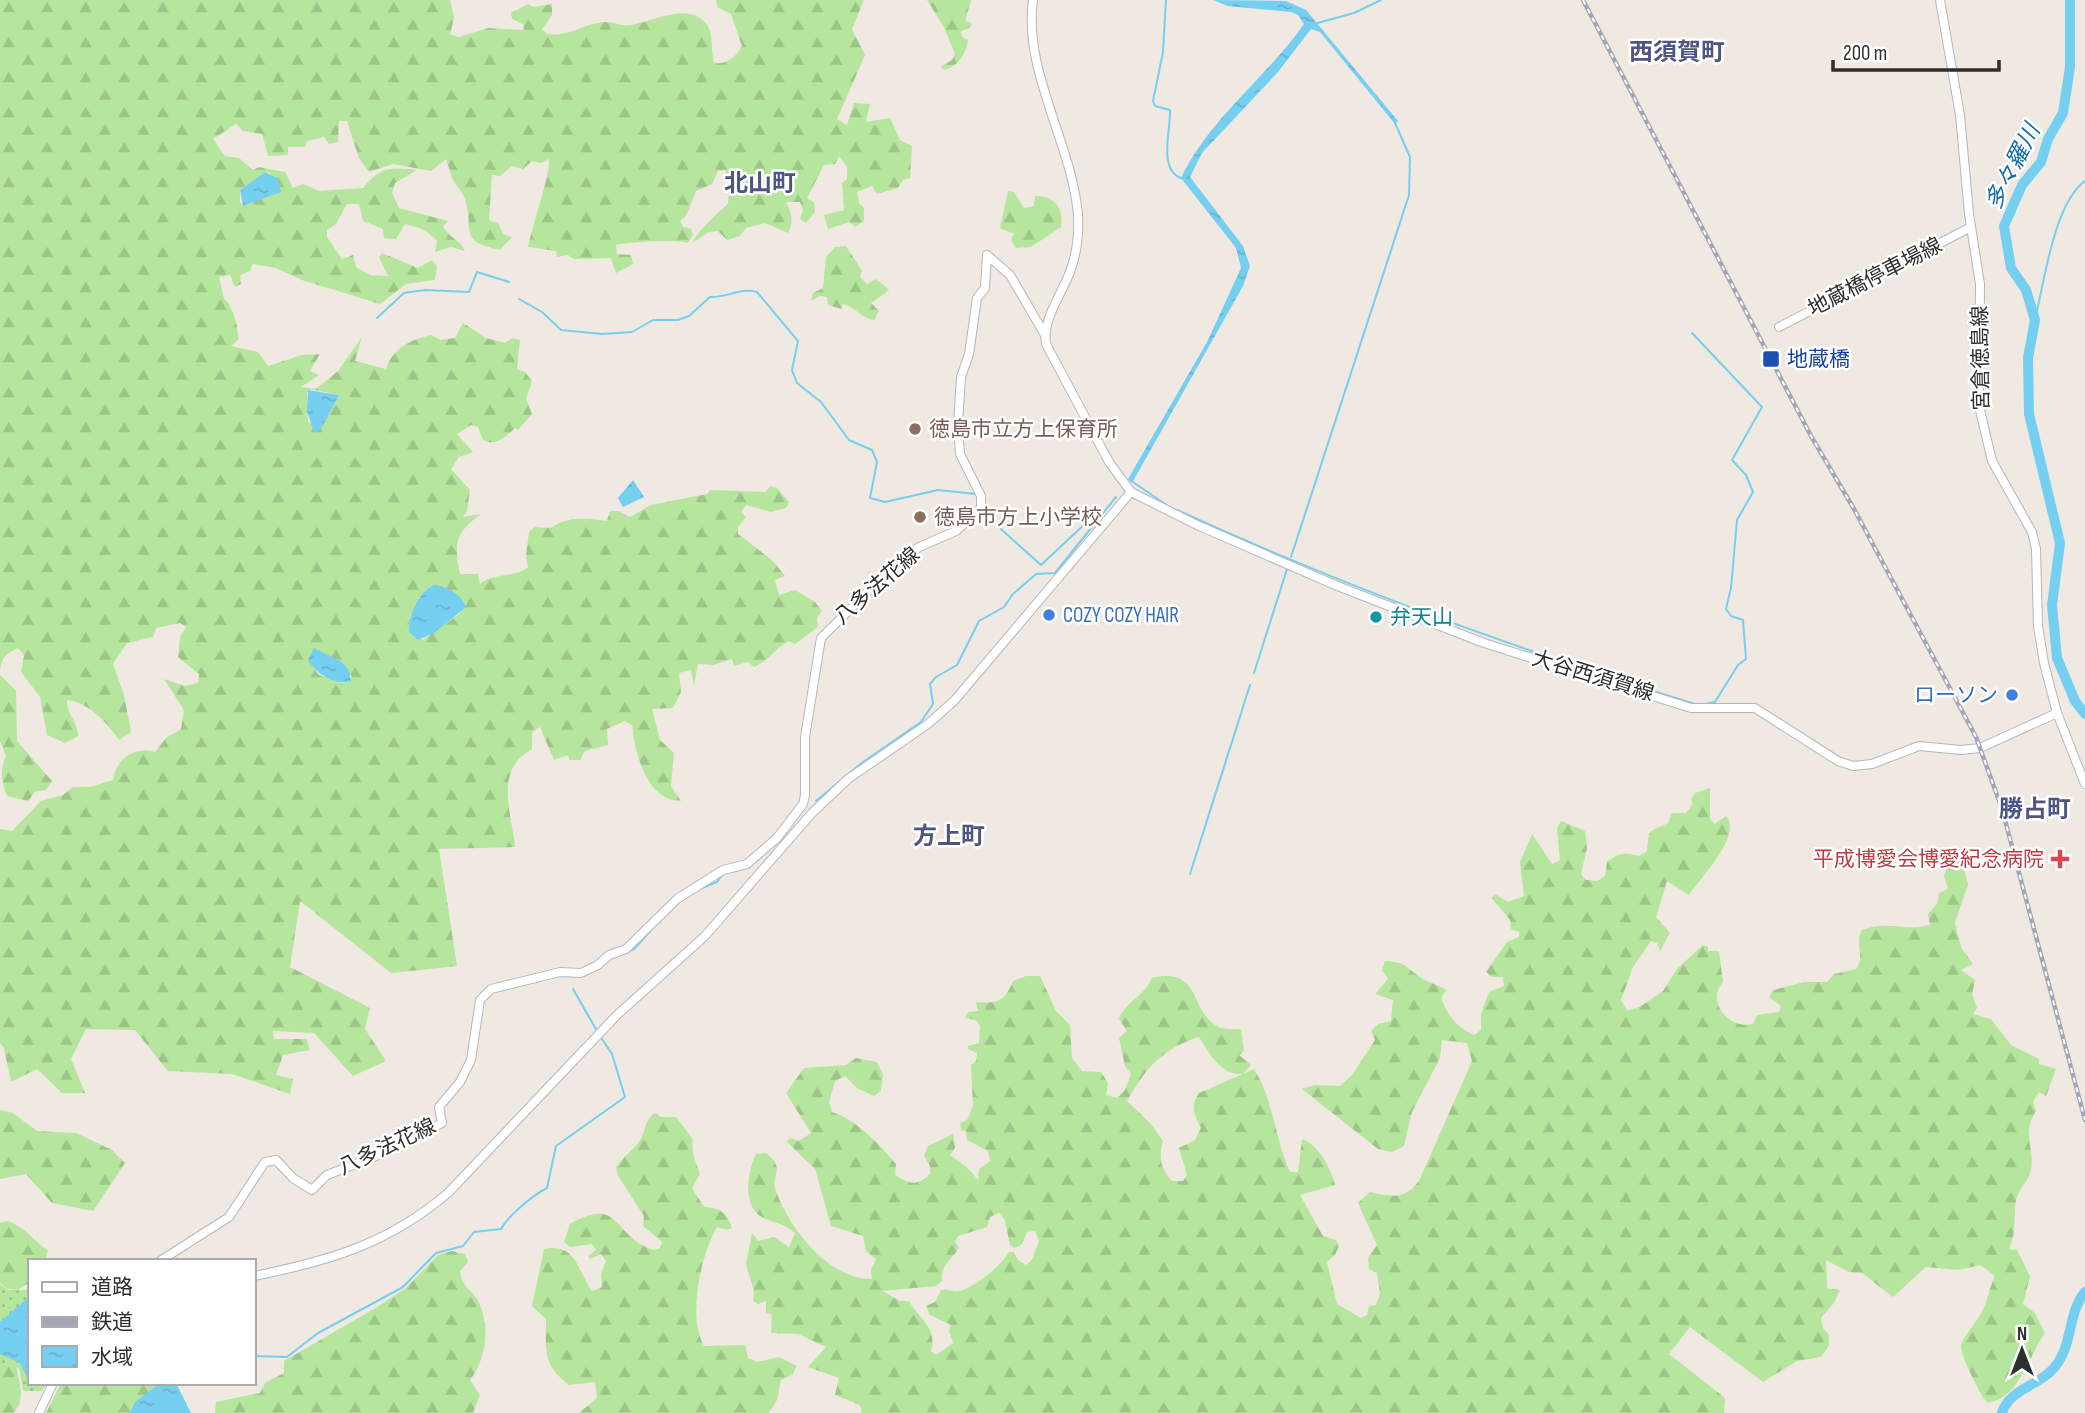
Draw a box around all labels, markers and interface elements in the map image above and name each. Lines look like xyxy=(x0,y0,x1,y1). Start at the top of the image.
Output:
scale bar xyxy=(1833,28,1999,72)
district label: 西須賀町 xyxy=(1629,38,1725,67)
text: 200 m xyxy=(1843,41,1887,66)
water label: 多々羅川 xyxy=(1980,117,2048,214)
district label: 北山町 xyxy=(724,169,796,198)
street label: 地蔵橋停車場線 xyxy=(1804,232,1946,322)
street label: 宮倉徳島線 xyxy=(1968,305,1994,411)
place label: 地蔵橋 xyxy=(1787,347,1850,372)
marker: 地蔵橋 xyxy=(1761,349,1781,369)
place label: 徳島市立方上保育所 xyxy=(929,417,1118,442)
marker: 徳島市立方上保育所 xyxy=(907,421,923,437)
place label: 徳島市方上小学校 xyxy=(934,505,1102,530)
marker: 徳島市方上小学校 xyxy=(912,509,928,525)
street label: 八多法花線 xyxy=(829,542,925,630)
place label: COZY COZY HAIR xyxy=(1063,603,1179,628)
place label: 弁天山 xyxy=(1390,605,1453,630)
marker: COZY COZY HAIR xyxy=(1041,607,1057,623)
marker: 弁天山 xyxy=(1368,609,1384,625)
street label: 大谷西須賀線 xyxy=(1529,646,1657,706)
place label: ローソン xyxy=(1914,683,1998,708)
marker: ローソン xyxy=(2004,687,2020,703)
district label: 勝占町 xyxy=(1999,795,2071,824)
district label: 方上町 xyxy=(913,822,985,851)
place label: 平成博愛会博愛紀念病院 xyxy=(1813,847,2044,872)
marker: 平成博愛会博愛紀念病院 xyxy=(2050,849,2070,869)
street label: 八多法花線 xyxy=(334,1113,440,1181)
legend xyxy=(28,1259,256,1385)
text: 道路 xyxy=(91,1275,133,1300)
text: 鉄道 xyxy=(91,1310,133,1335)
north arrow xyxy=(1987,1315,2057,1385)
text: N xyxy=(2017,1323,2027,1346)
text: 水域 xyxy=(91,1345,133,1370)

